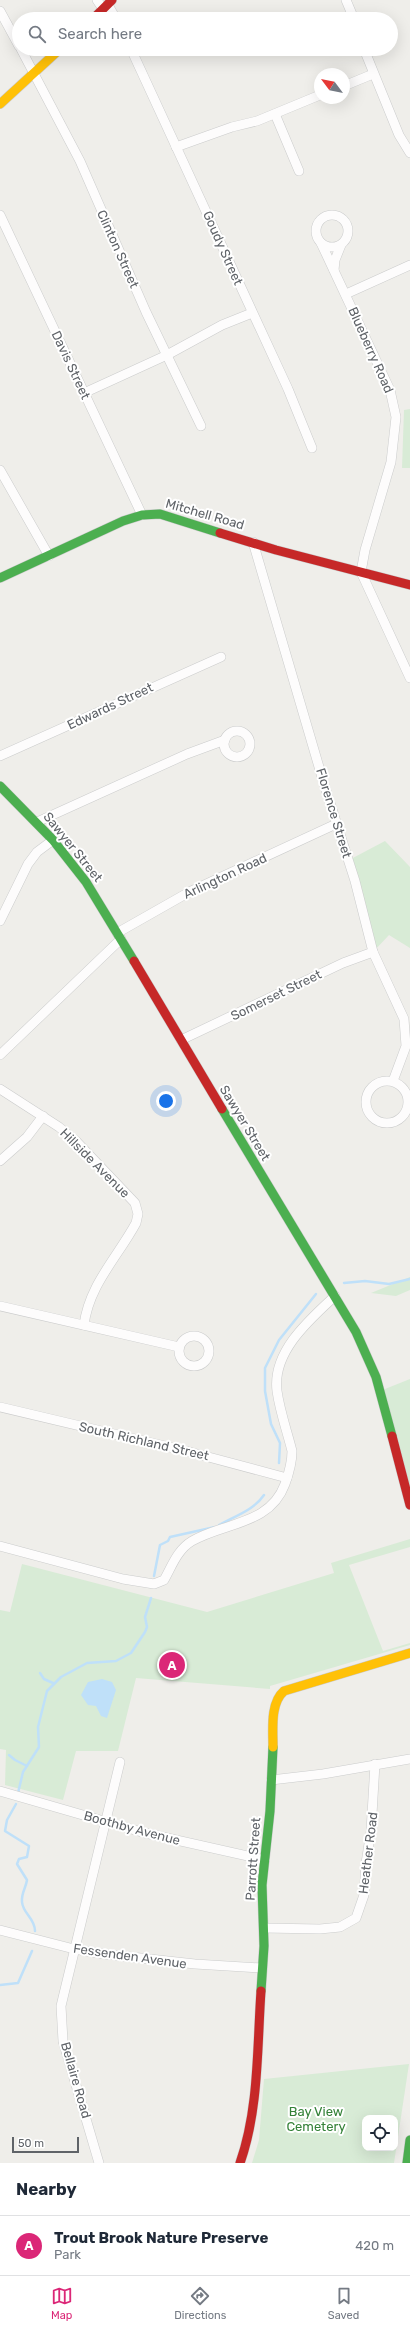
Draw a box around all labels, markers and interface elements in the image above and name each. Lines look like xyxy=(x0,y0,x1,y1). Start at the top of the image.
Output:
search box xyxy=(12,12,398,56)
icon: search xyxy=(26,23,48,45)
text: Search here xyxy=(58,25,142,43)
north arrow xyxy=(314,68,350,104)
street label: Clinton Street xyxy=(94,208,142,290)
street label: Goudy Street xyxy=(200,209,246,287)
street label: Blueberry Road xyxy=(345,305,397,395)
street label: Davis Street xyxy=(49,328,93,402)
street label: Mitchell Road xyxy=(164,496,246,532)
street label: Edwards Street xyxy=(65,680,155,732)
street label: Florence Street xyxy=(313,766,355,860)
street label: Sawyer Street xyxy=(40,809,106,885)
street label: Arlington Road xyxy=(181,850,269,903)
street label: Somerset Street xyxy=(228,967,324,1023)
street label: Sawyer Street xyxy=(217,1083,273,1163)
your location xyxy=(156,1091,176,1111)
street label: Hillside Avenue xyxy=(57,1125,133,1201)
street label: South Richland Street xyxy=(78,1419,210,1463)
pin: A xyxy=(159,1650,185,1680)
street label: Boothby Avenue xyxy=(82,1808,182,1848)
street label: Heather Road xyxy=(356,1811,380,1895)
street label: Parrott Street xyxy=(243,1817,263,1901)
street label: Fessenden Avenue xyxy=(72,1941,188,1971)
street label: Bellaire Road xyxy=(58,2040,94,2120)
park label: Bay View Cemetery xyxy=(286,2104,346,2134)
map controls xyxy=(362,2115,398,2151)
button: locate xyxy=(362,2115,398,2151)
scale bar xyxy=(12,2135,79,2154)
text: 50 m xyxy=(18,2137,44,2150)
text: Nearby xyxy=(16,2179,77,2199)
text: Trout Brook Nature Preserve xyxy=(54,2229,268,2247)
text: A xyxy=(24,2238,34,2253)
text: 420 m xyxy=(355,2238,394,2253)
text: Park xyxy=(54,2247,81,2262)
tab: Map xyxy=(51,2285,73,2322)
tab: Directions xyxy=(174,2285,226,2322)
tab: Saved xyxy=(328,2285,359,2322)

